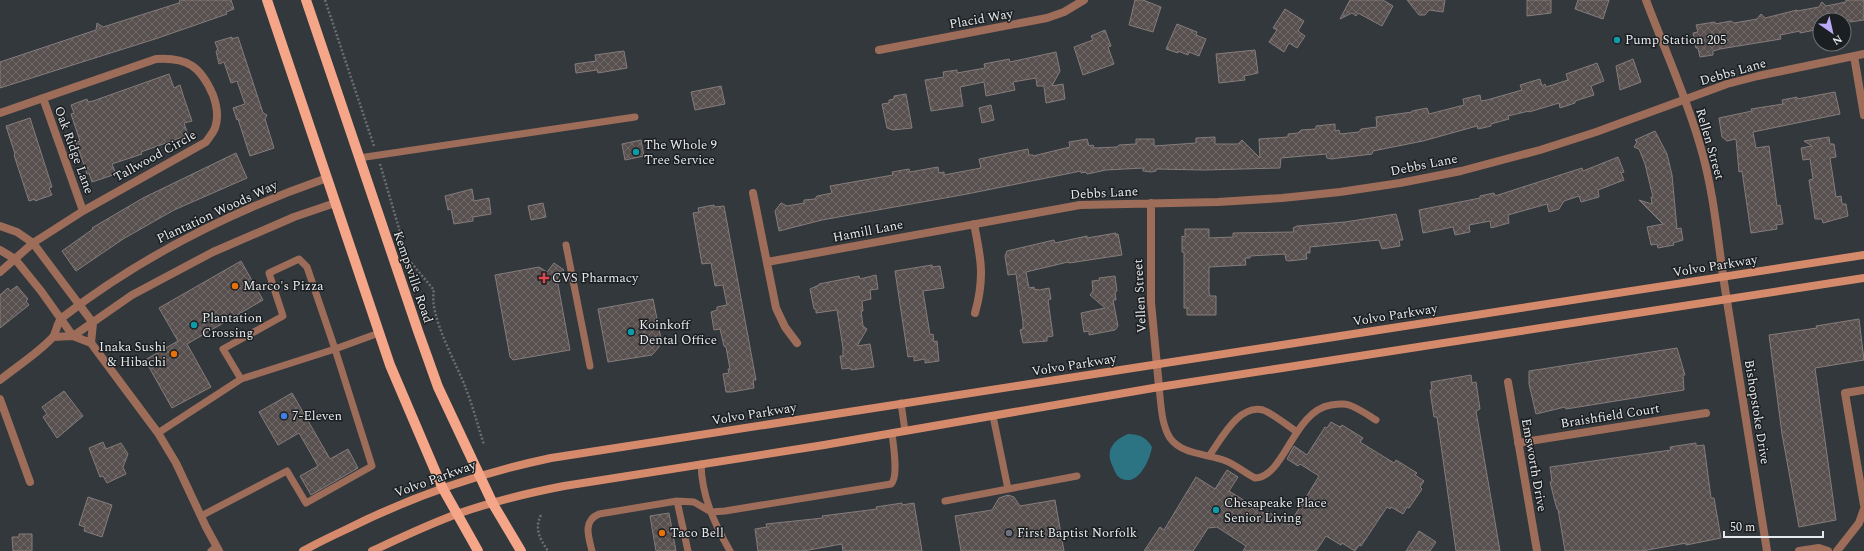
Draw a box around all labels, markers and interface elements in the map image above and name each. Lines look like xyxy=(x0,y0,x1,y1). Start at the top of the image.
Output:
street label: Placid Way xyxy=(948,3,1015,34)
north arrow xyxy=(1812,12,1852,52)
place label: Pump Station 205 xyxy=(1625,30,1726,50)
text: N xyxy=(1829,30,1846,49)
marker: Pump Station 205 xyxy=(1612,35,1622,45)
street label: Debbs Lane xyxy=(1697,53,1769,91)
street label: Oak Ridge Lane xyxy=(49,103,99,197)
street label: Rellen Street xyxy=(1690,106,1730,183)
street label: Tallwood Circle xyxy=(110,125,200,187)
place label: The Whole 9 Tree Service xyxy=(644,135,718,170)
marker: The Whole 9 Tree Service xyxy=(631,147,641,157)
street label: Debbs Lane xyxy=(1389,149,1459,181)
street label: Plantation Woods Way xyxy=(153,175,281,249)
street label: Debbs Lane xyxy=(1069,181,1139,205)
street label: Hamill Lane xyxy=(831,214,905,248)
street label: Kempsville Road xyxy=(388,228,438,326)
street label: Volvo Parkway xyxy=(1671,249,1760,283)
street label: Vellen Street xyxy=(1128,258,1152,334)
place label: CVS Pharmacy xyxy=(552,268,639,288)
marker: CVS Pharmacy xyxy=(539,273,549,283)
place label: Marco's Pizza xyxy=(243,276,324,296)
marker: Marco's Pizza xyxy=(230,281,240,291)
street label: Volvo Parkway xyxy=(1351,298,1440,332)
place label: Plantation Crossing xyxy=(202,308,263,343)
place label: Koinkoff Dental Office xyxy=(639,315,717,350)
marker: Plantation Crossing xyxy=(189,320,199,330)
marker: Koinkoff Dental Office xyxy=(626,327,636,337)
place label: Inaka Sushi & Hibachi xyxy=(99,337,166,372)
street label: Volvo Parkway xyxy=(1030,348,1119,382)
marker: Inaka Sushi & Hibachi xyxy=(169,349,179,359)
street label: Bishopstoke Drive xyxy=(1739,358,1775,466)
street label: Volvo Parkway xyxy=(710,397,799,431)
street label: Braishfield Court xyxy=(1559,398,1661,434)
place label: 7-Eleven xyxy=(292,406,342,426)
marker: 7-Eleven xyxy=(279,411,289,421)
street label: Emsworth Drive xyxy=(1516,417,1552,513)
street label: Volvo Parkway xyxy=(391,455,479,503)
place label: Chesapeake Place Senior Living xyxy=(1224,493,1327,528)
marker: Chesapeake Place Senior Living xyxy=(1211,505,1221,515)
scale bar xyxy=(1724,513,1823,539)
text: 50 m xyxy=(1730,518,1755,537)
place label: Taco Bell xyxy=(670,523,724,543)
place label: First Baptist Norfolk xyxy=(1017,523,1137,543)
marker: Taco Bell xyxy=(657,528,667,538)
marker: First Baptist Norfolk xyxy=(1004,528,1014,538)

